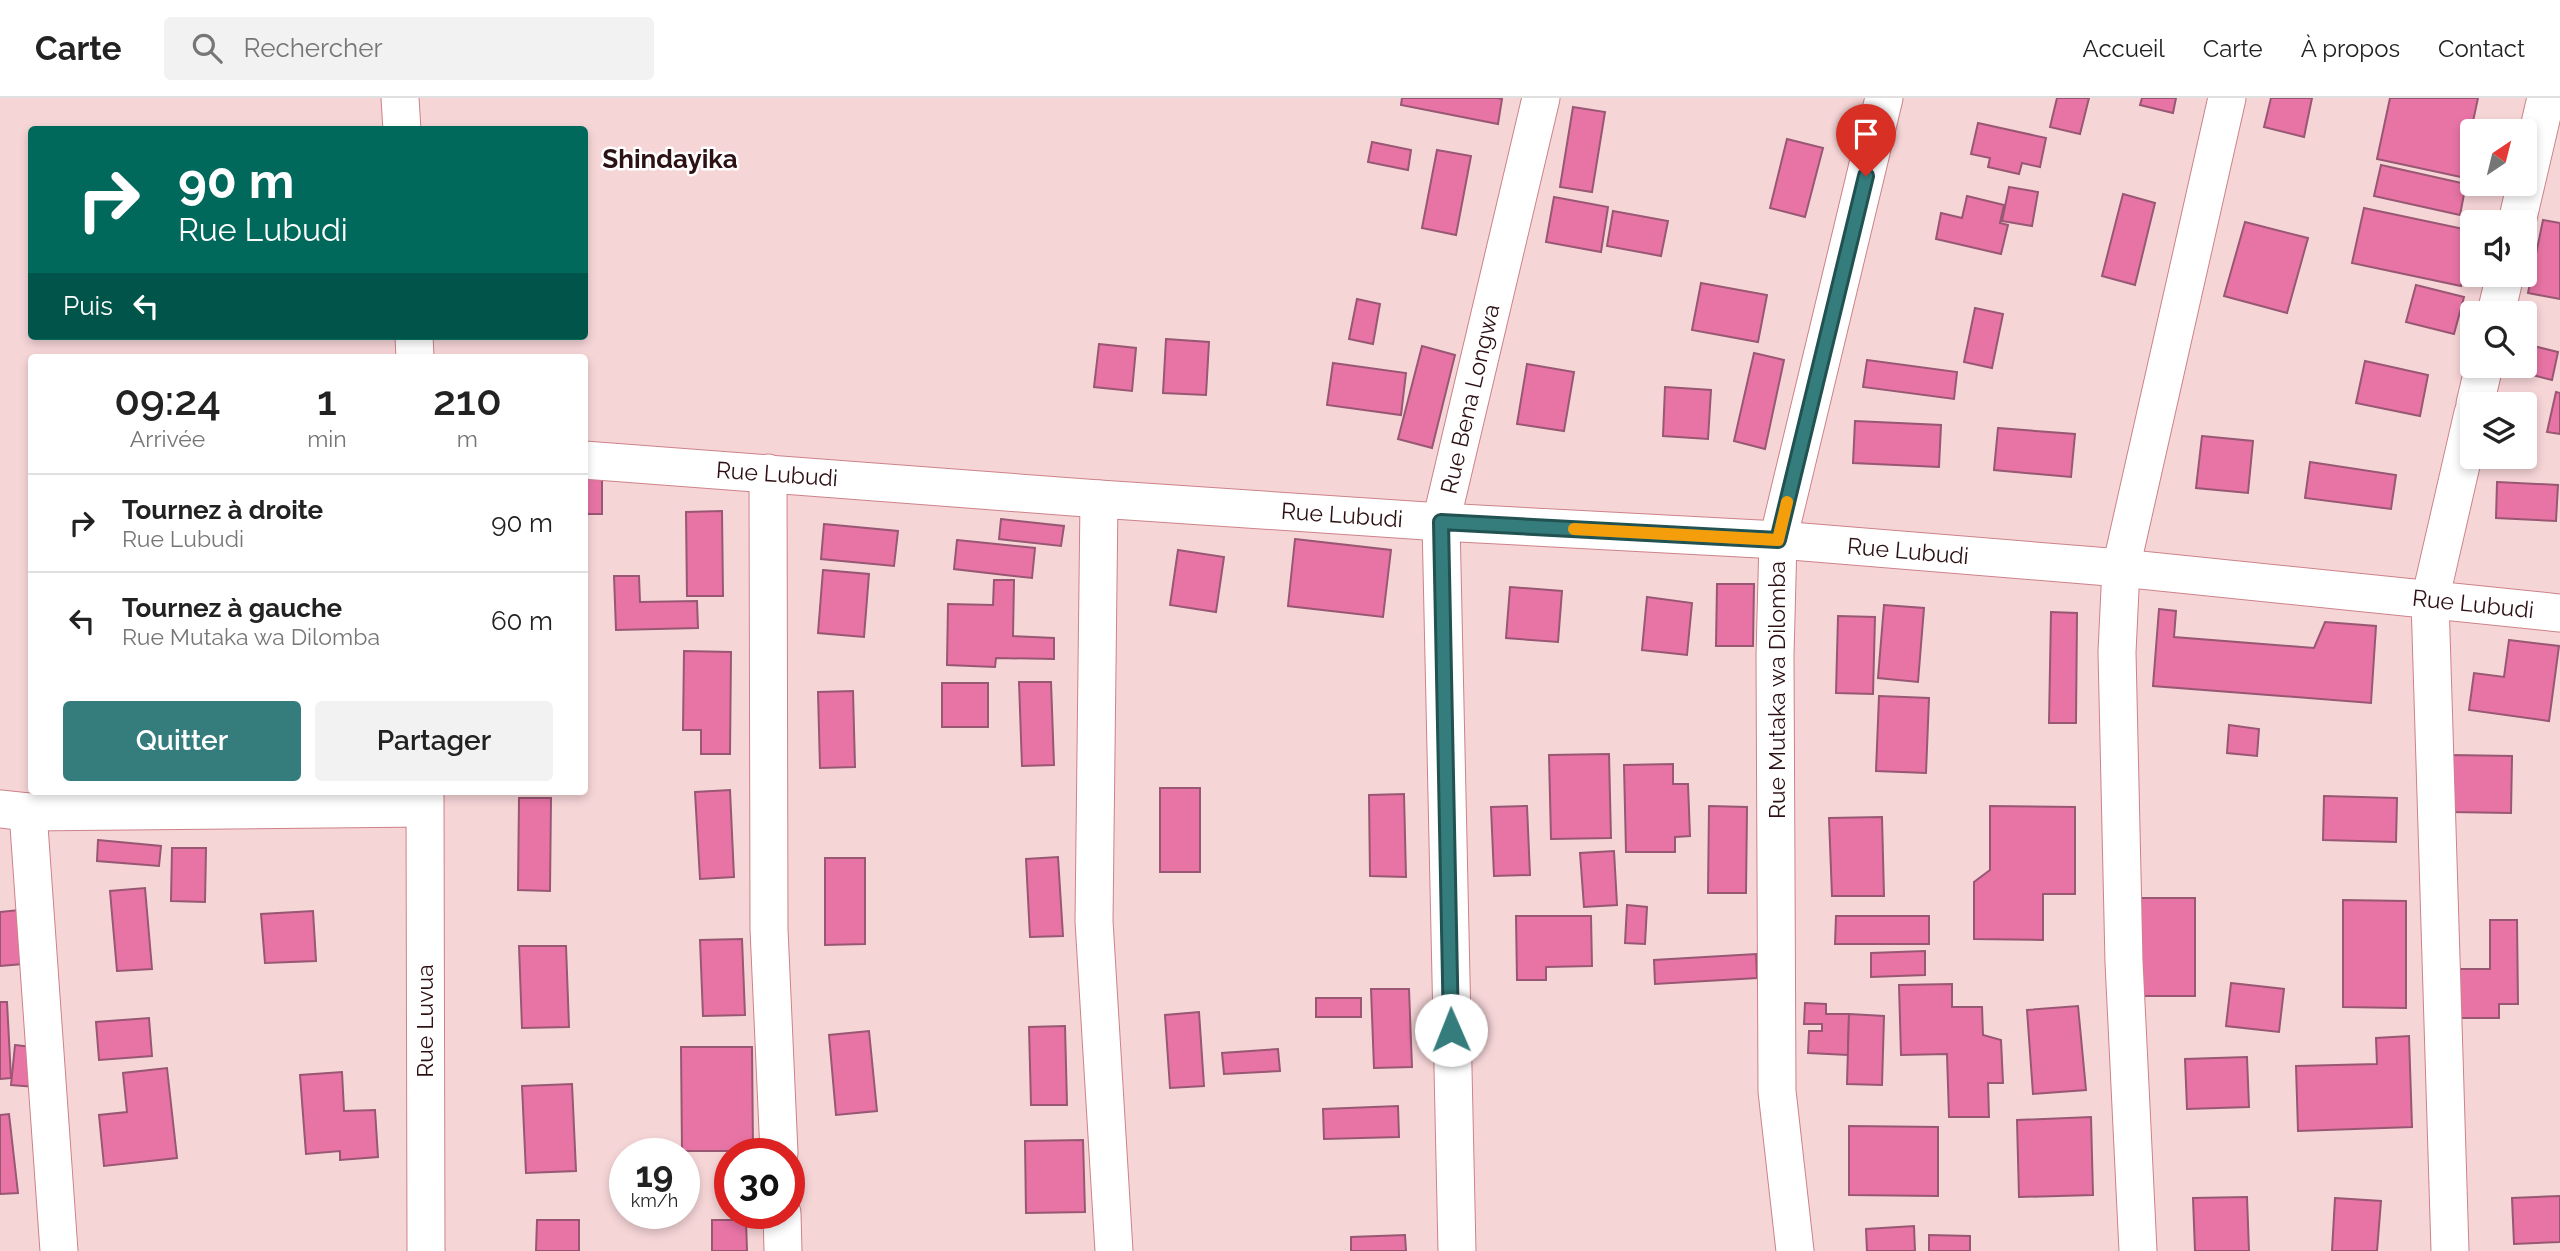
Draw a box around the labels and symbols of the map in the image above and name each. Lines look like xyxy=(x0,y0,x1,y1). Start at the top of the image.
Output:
pin xyxy=(1836,104,1896,176)
north arrow xyxy=(2460,119,2538,196)
district label: Shindayika xyxy=(602,144,738,174)
street label: Rue Bena Longwa xyxy=(1435,301,1504,496)
street label: Rue Lubudi xyxy=(715,456,839,491)
street label: Rue Lubudi xyxy=(1280,497,1404,532)
street label: Rue Lubudi xyxy=(1846,532,1970,569)
street label: Rue Mutaka wa Dilomba xyxy=(1763,561,1790,819)
street label: Rue Lubudi xyxy=(2411,584,2535,623)
street label: Rue Luvua xyxy=(411,964,438,1078)
position arrow xyxy=(1414,993,1488,1067)
speed limit sign: 30 xyxy=(714,1138,805,1229)

